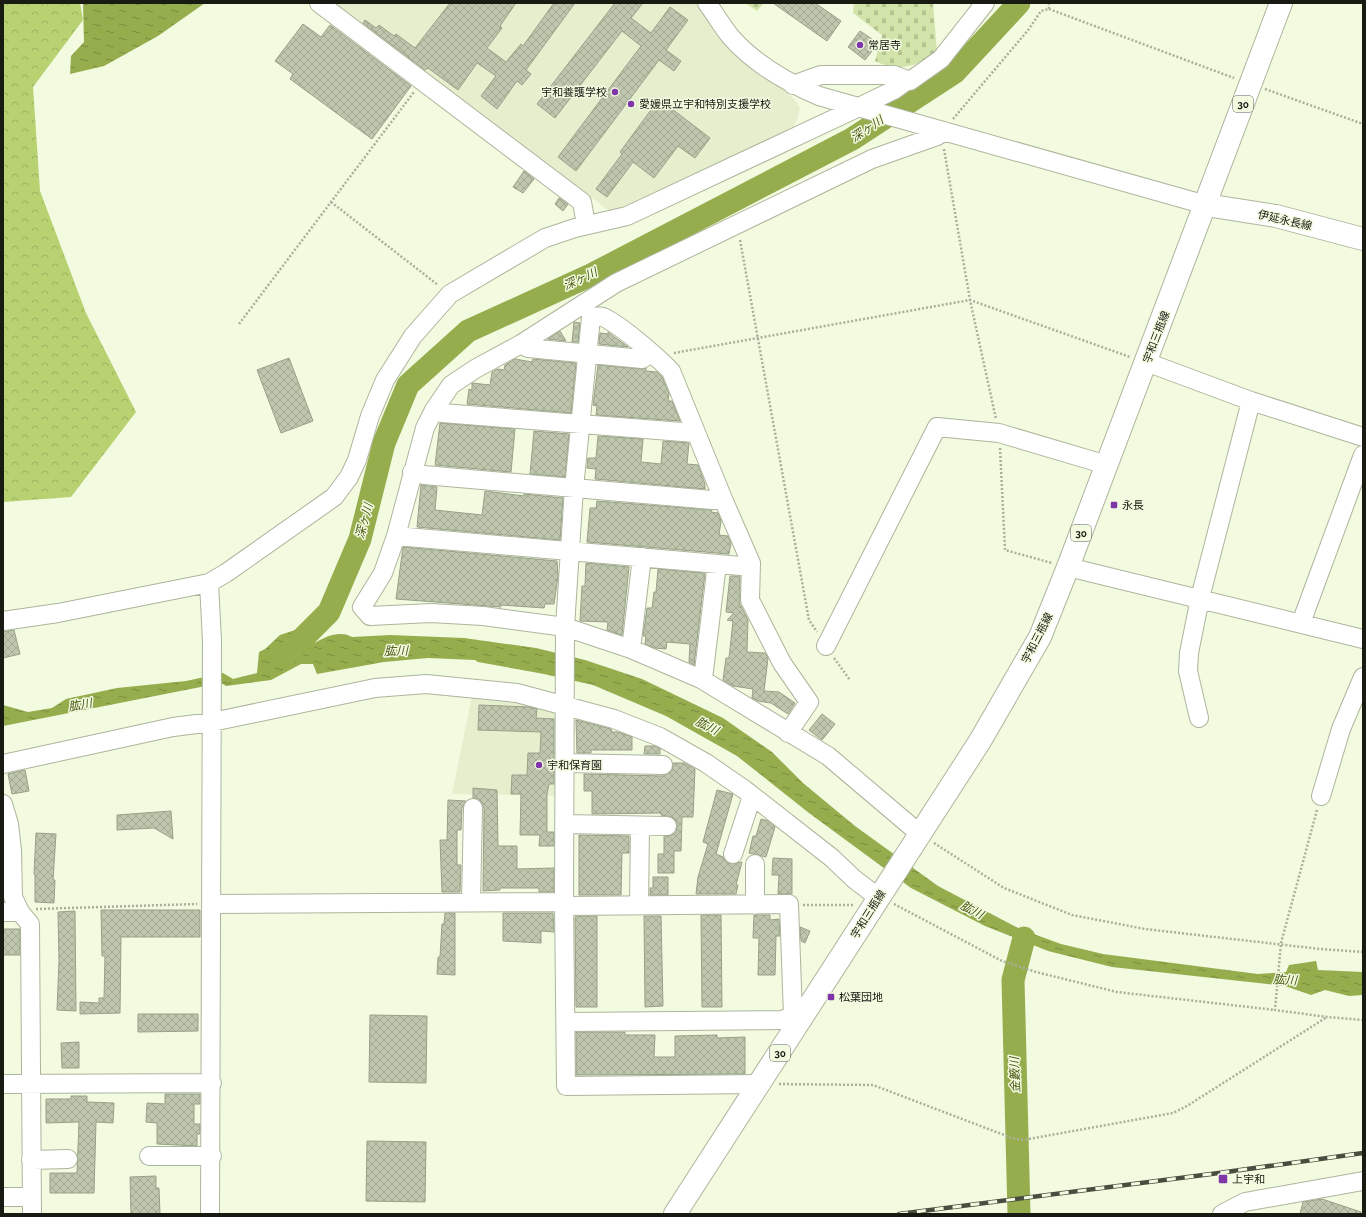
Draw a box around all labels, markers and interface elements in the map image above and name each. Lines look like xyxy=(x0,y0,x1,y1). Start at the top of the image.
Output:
place label: 常居寺 xyxy=(868,39,901,52)
marker: 常居寺 xyxy=(855,40,865,50)
place label: 宇和養護学校 xyxy=(541,86,607,99)
marker: 宇和養護学校 xyxy=(610,87,620,97)
road number: 30 xyxy=(1233,96,1253,112)
place label: 愛媛県立宇和特別支援学校 xyxy=(639,98,771,111)
marker: 愛媛県立宇和特別支援学校 xyxy=(626,99,636,109)
water label: 深ヶ川 xyxy=(848,112,888,145)
street label: 伊延永長線 xyxy=(1257,208,1313,233)
water label: 深ヶ川 xyxy=(561,264,601,293)
street label: 宇和三瓶線 xyxy=(1141,309,1172,365)
place label: 永長 xyxy=(1122,499,1144,512)
water label: 深ヶ川 xyxy=(353,500,376,540)
marker: 永長 xyxy=(1109,500,1119,510)
road number: 30 xyxy=(1071,525,1091,541)
street label: 宇和三瓶線 xyxy=(1019,611,1056,666)
water label: 肱川 xyxy=(384,644,410,658)
water label: 肱川 xyxy=(67,696,95,714)
water label: 肱川 xyxy=(693,714,723,739)
place label: 宇和保育園 xyxy=(547,759,602,772)
marker: 宇和保育園 xyxy=(534,760,544,770)
street label: 宇和三瓶線 xyxy=(848,887,889,941)
water label: 肱川 xyxy=(958,898,988,923)
water label: 肱川 xyxy=(1273,972,1299,988)
place label: 松葉団地 xyxy=(839,991,883,1004)
marker: 松葉団地 xyxy=(826,992,836,1002)
road number: 30 xyxy=(770,1045,790,1061)
water label: 金籔川 xyxy=(1007,1055,1023,1093)
marker: 上宇和 xyxy=(1217,1173,1229,1185)
place label: 上宇和 xyxy=(1232,1173,1265,1186)

